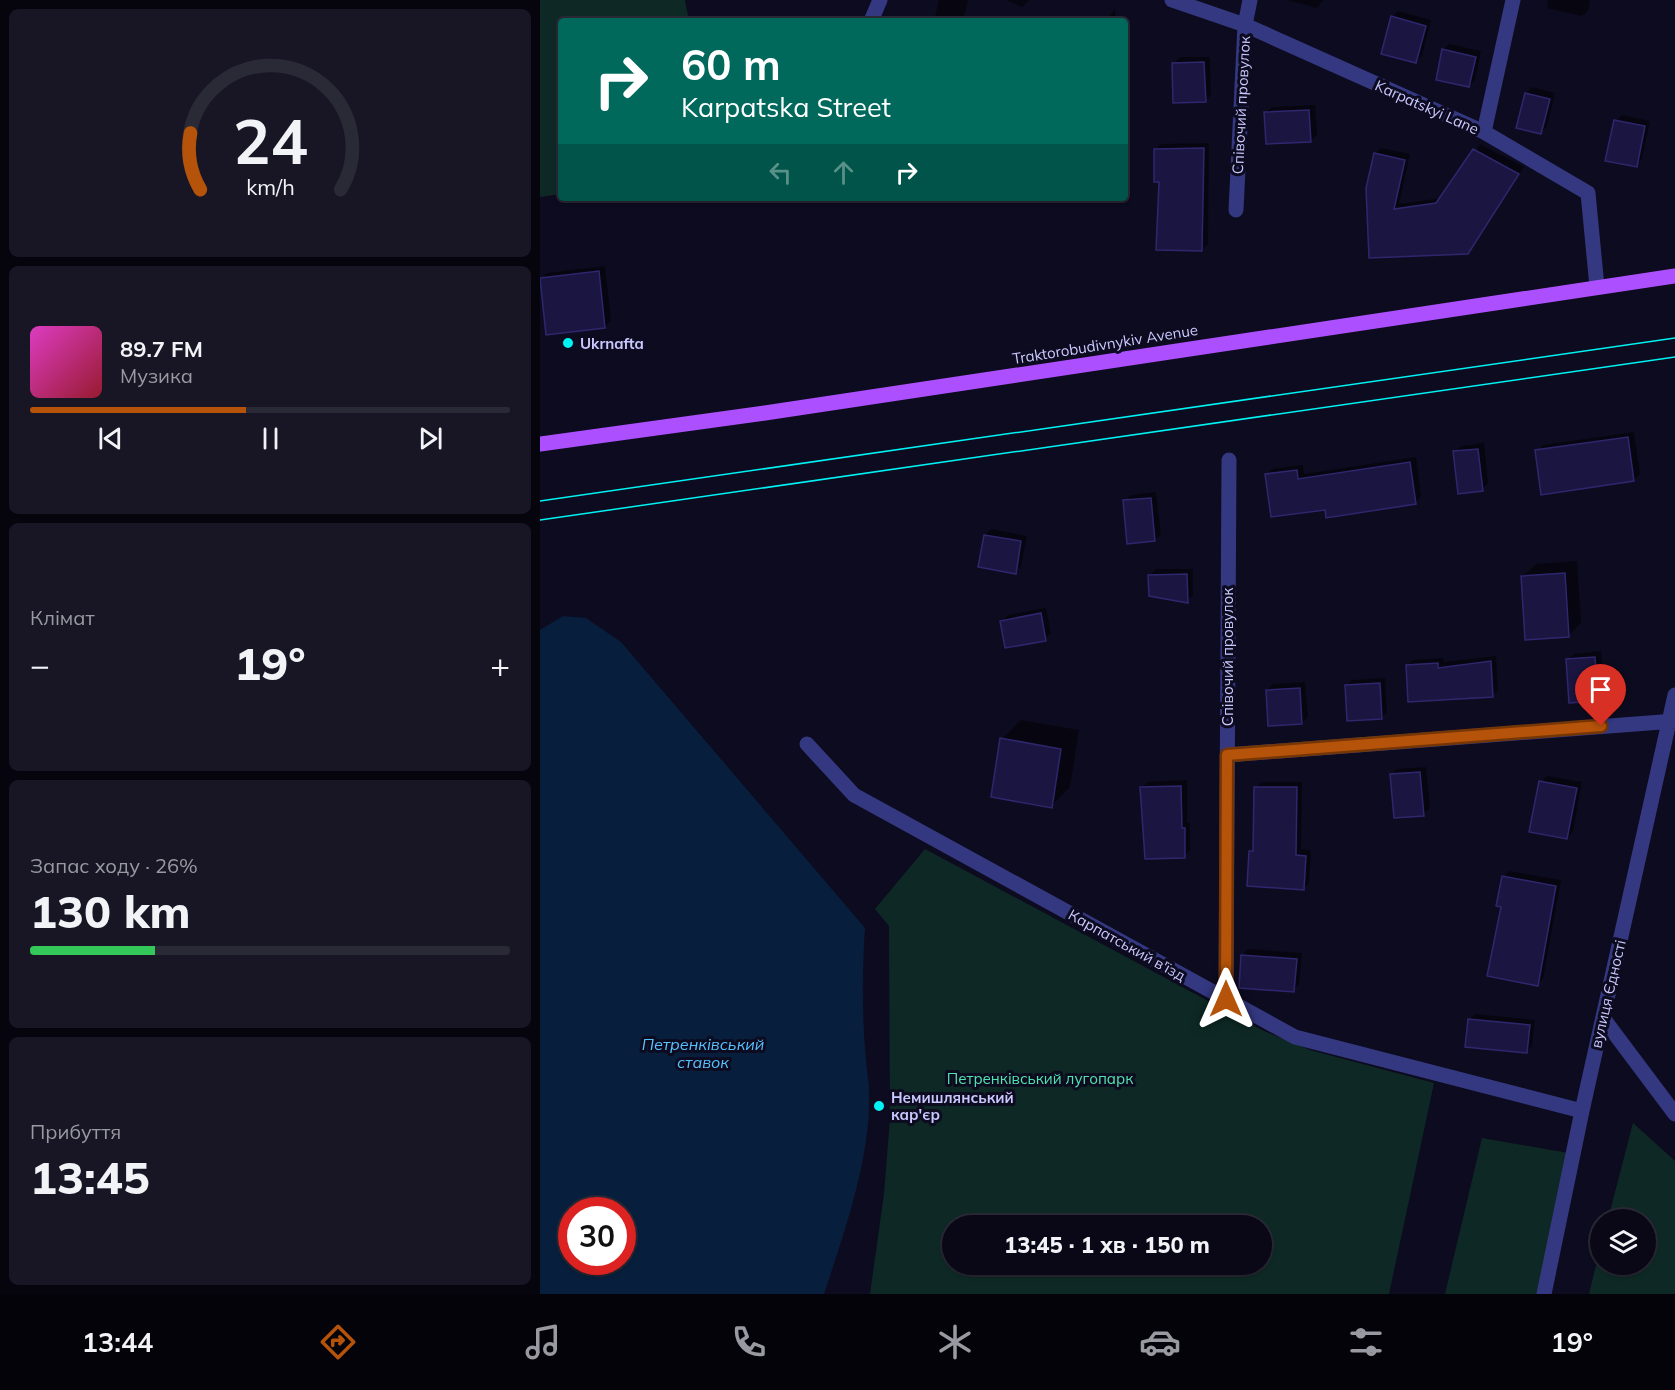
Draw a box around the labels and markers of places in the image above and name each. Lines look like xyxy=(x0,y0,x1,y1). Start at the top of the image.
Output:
place label: Ukrnafta xyxy=(580,334,644,353)
marker: Ukrnafta xyxy=(561,336,575,350)
pin xyxy=(1575,664,1626,726)
place label: Немишлянський кар'єр xyxy=(891,1088,1014,1124)
marker: Немишлянський кар'єр xyxy=(872,1099,886,1113)

